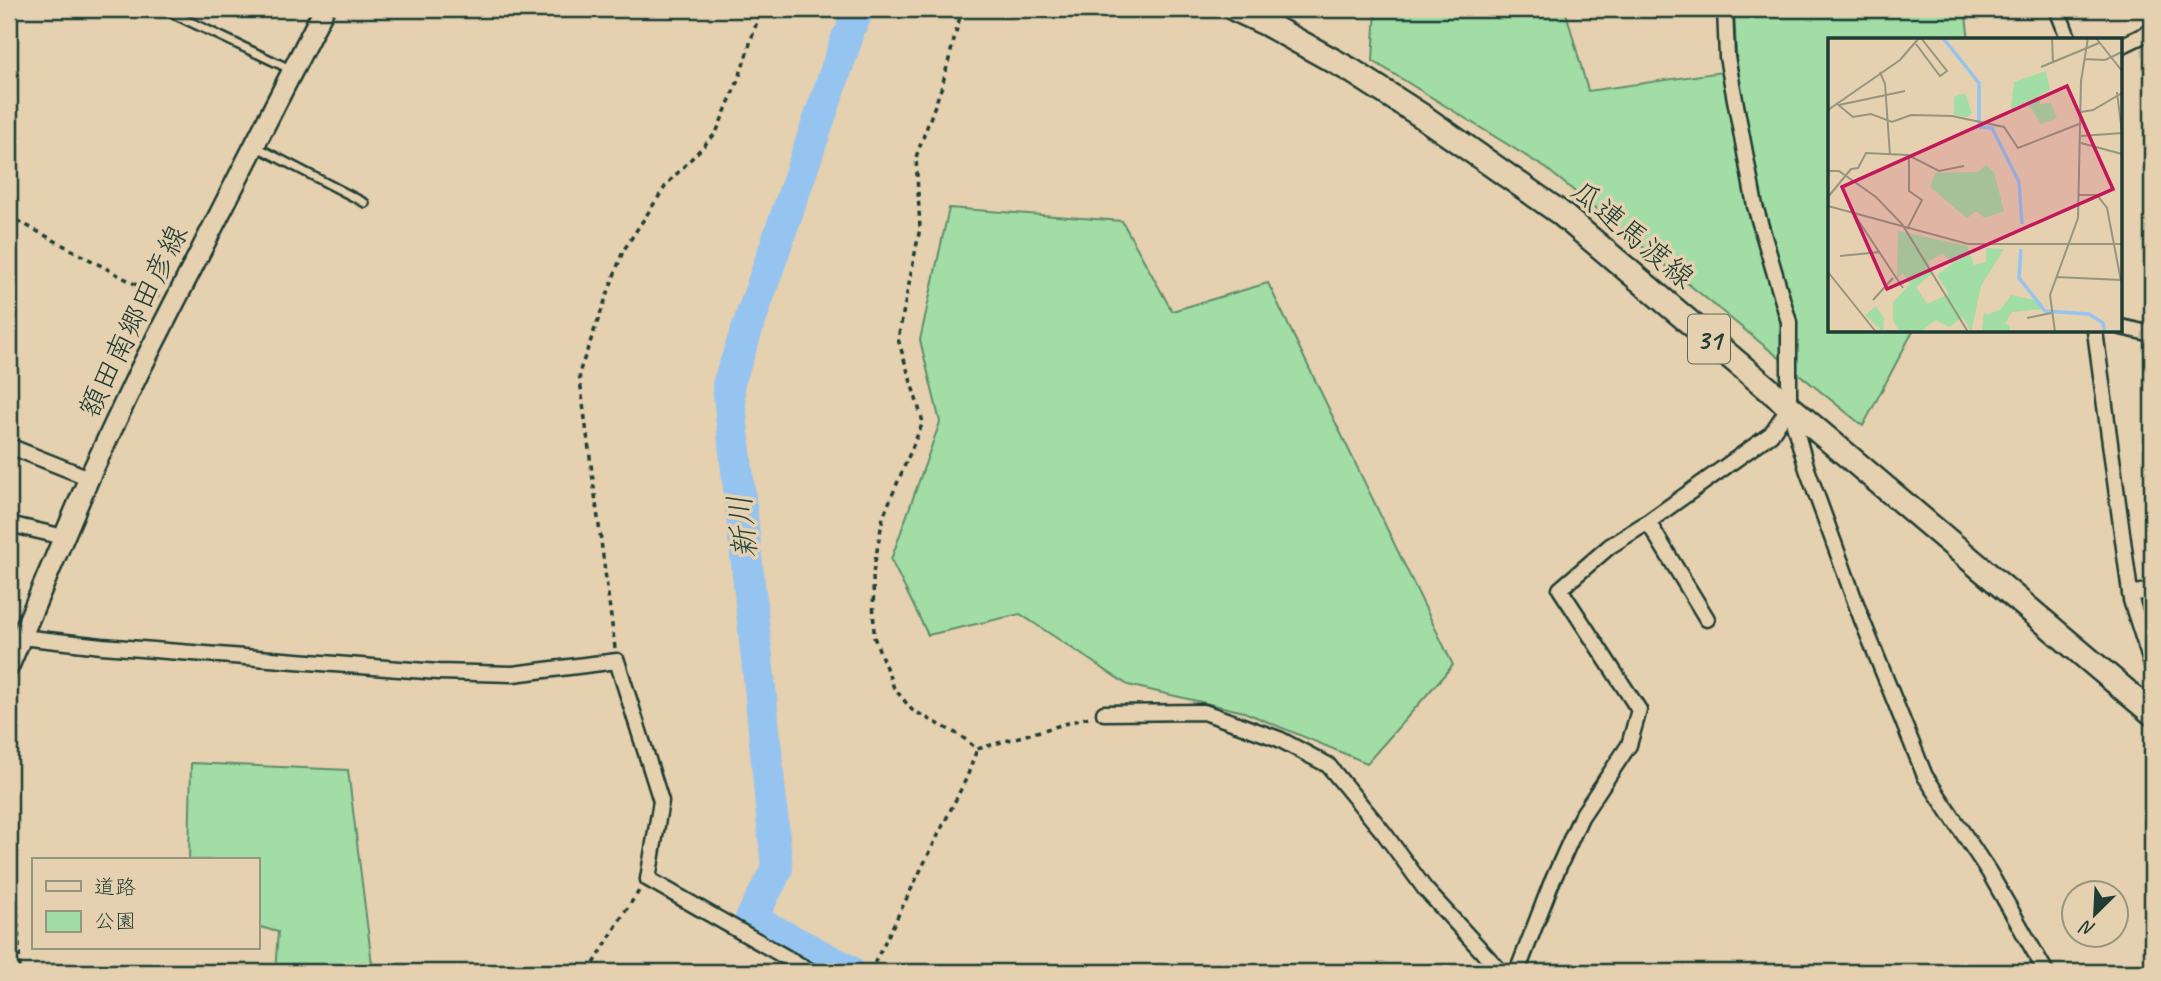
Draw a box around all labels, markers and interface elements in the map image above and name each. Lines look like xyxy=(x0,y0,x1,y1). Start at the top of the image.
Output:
inset map xyxy=(1828,38,2122,332)
street label: 瓜連馬渡線 xyxy=(1563,171,1703,297)
street label: 額田南郷田彦線 xyxy=(70,218,196,424)
road number: 31 xyxy=(1688,314,1730,364)
water label: 新川 xyxy=(719,493,766,561)
legend xyxy=(32,858,259,950)
text: 道路 xyxy=(94,874,136,900)
north arrow xyxy=(2060,880,2130,950)
text: 公園 xyxy=(94,908,136,934)
text: N xyxy=(2075,914,2099,942)

